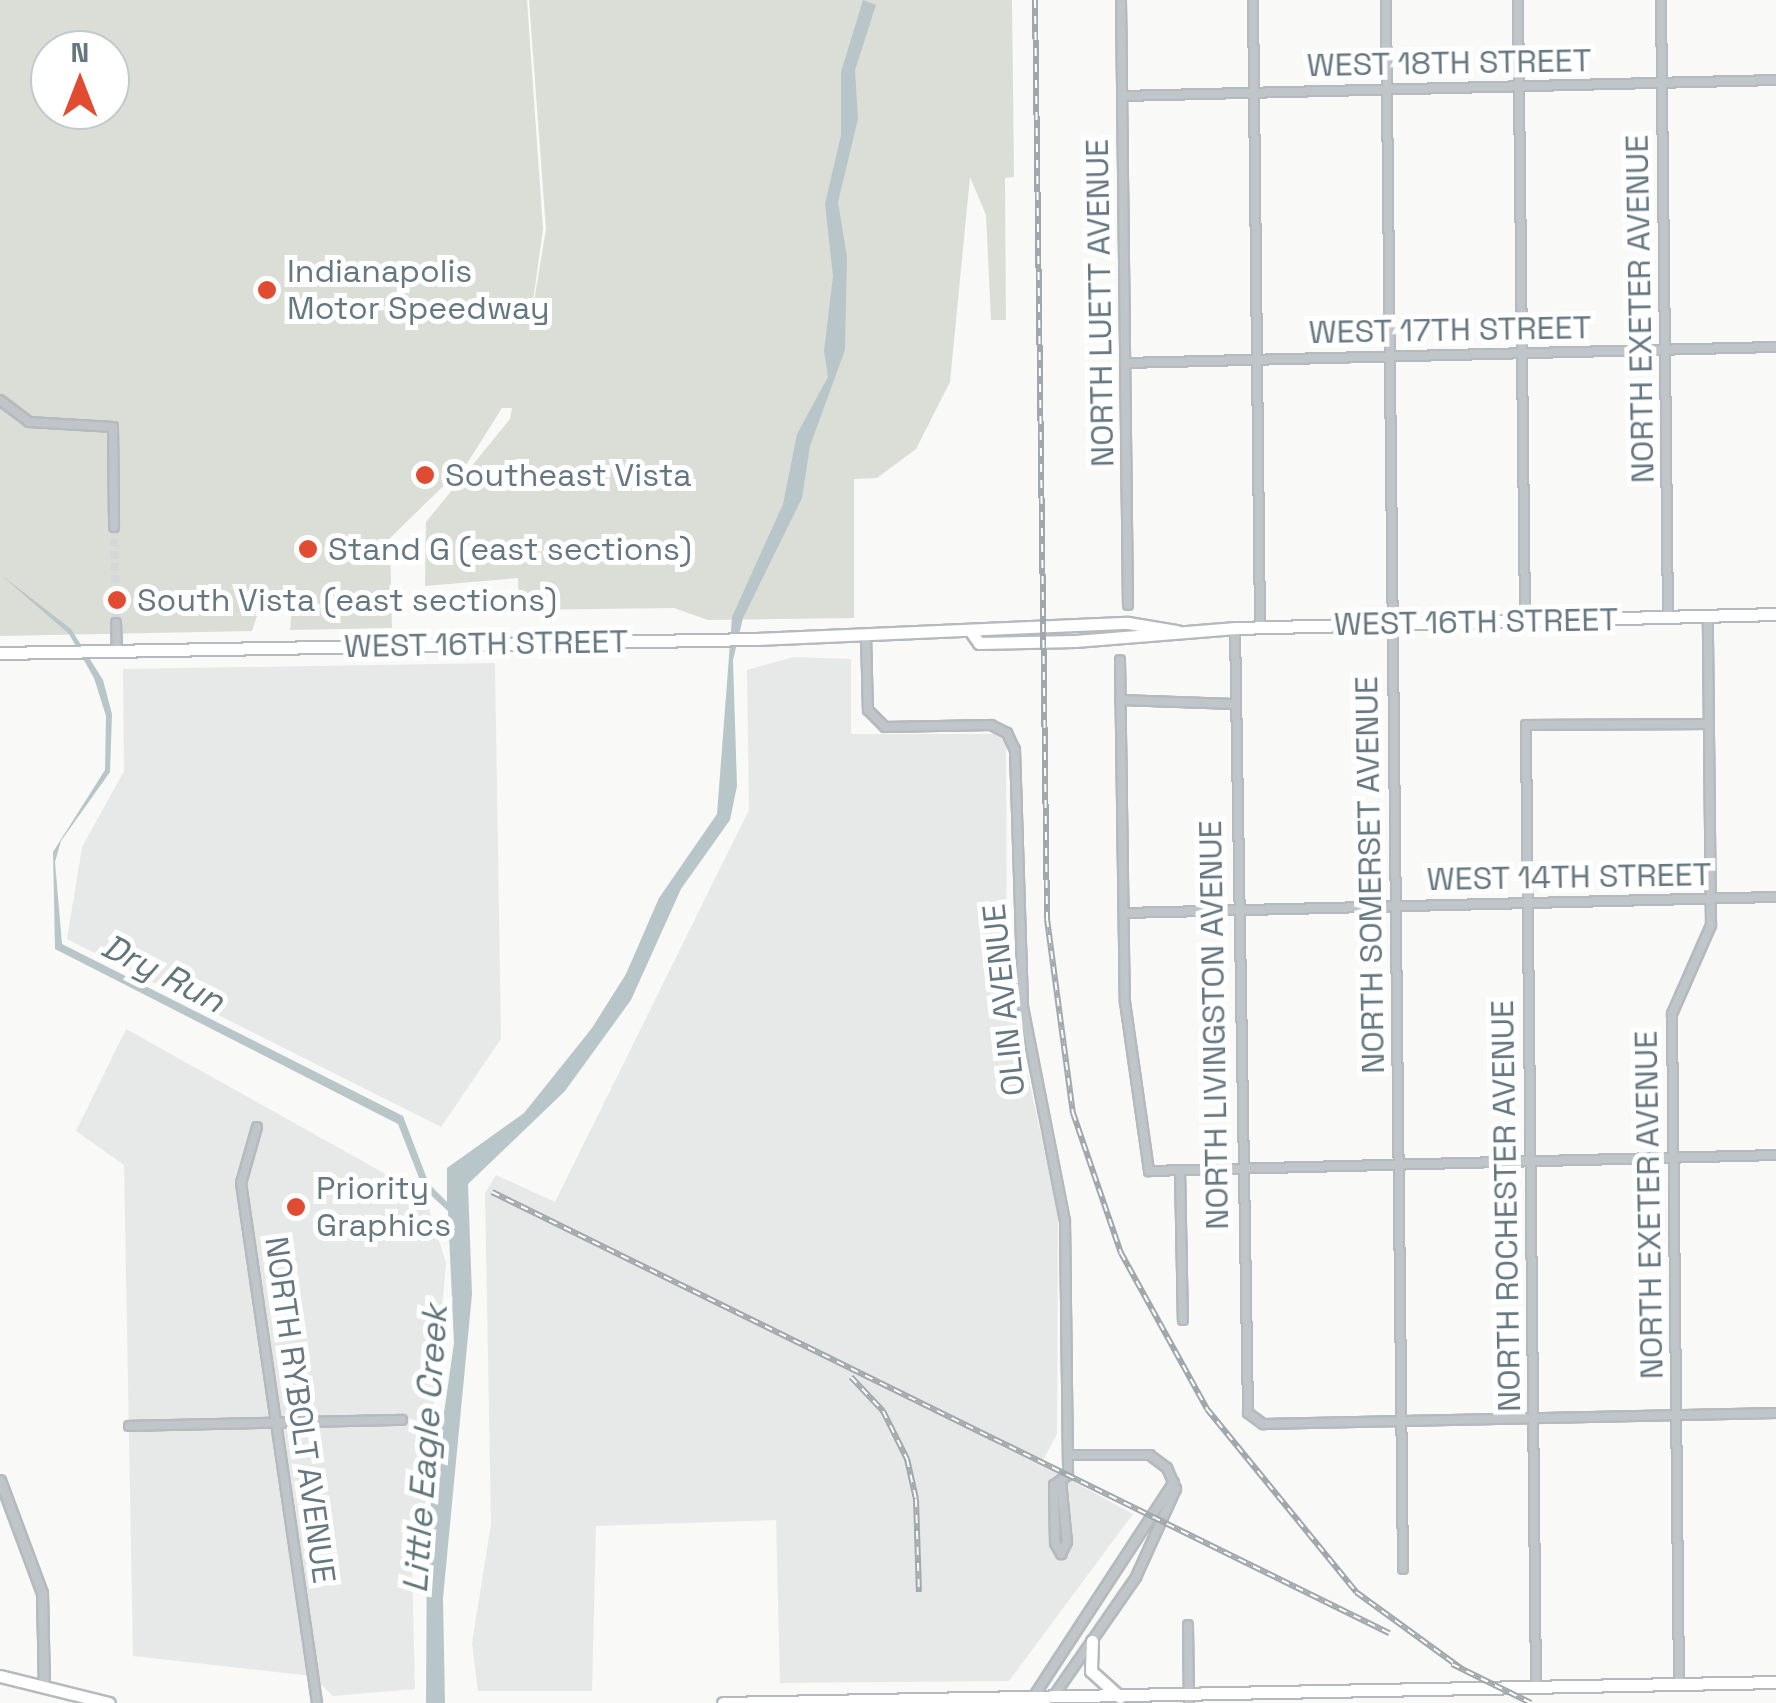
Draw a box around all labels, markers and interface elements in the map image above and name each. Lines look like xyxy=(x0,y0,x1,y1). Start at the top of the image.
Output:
north arrow xyxy=(30,30,130,130)
text: N xyxy=(71,34,89,70)
street label: WEST 18TH STREET xyxy=(1306,41,1592,85)
street label: NORTH EXETER AVENUE xyxy=(1618,134,1662,484)
street label: NORTH LUETT AVENUE xyxy=(1078,138,1122,468)
place label: Indianapolis Motor Speedway xyxy=(287,253,550,328)
marker: Indianapolis Motor Speedway xyxy=(256,279,278,301)
street label: WEST 17TH STREET xyxy=(1308,308,1592,352)
place label: Southeast Vista xyxy=(445,456,692,494)
marker: Southeast Vista xyxy=(414,464,436,486)
place label: Stand G (east sections) xyxy=(328,530,692,568)
marker: Stand G (east sections) xyxy=(297,538,319,560)
place label: South Vista (east sections) xyxy=(137,581,557,619)
marker: South Vista (east sections) xyxy=(106,589,128,611)
street label: WEST 16TH STREET xyxy=(1333,600,1619,644)
street label: WEST 16TH STREET xyxy=(343,622,629,666)
street label: NORTH SOMERSET AVENUE xyxy=(1347,675,1393,1075)
street label: NORTH LIVINGSTON AVENUE xyxy=(1191,820,1237,1230)
street label: WEST 14TH STREET xyxy=(1426,855,1712,899)
street label: OLIN AVENUE xyxy=(975,902,1033,1098)
water label: Dry Run xyxy=(95,924,231,1022)
street label: NORTH ROCHESTER AVENUE xyxy=(1483,999,1529,1413)
street label: NORTH EXETER AVENUE xyxy=(1627,1030,1671,1380)
place label: Priority Graphics xyxy=(316,1170,451,1245)
marker: Priority Graphics xyxy=(285,1196,307,1218)
street label: NORTH RYBOLT AVENUE xyxy=(257,1234,343,1586)
water label: Little Eagle Creek xyxy=(394,1304,456,1594)

